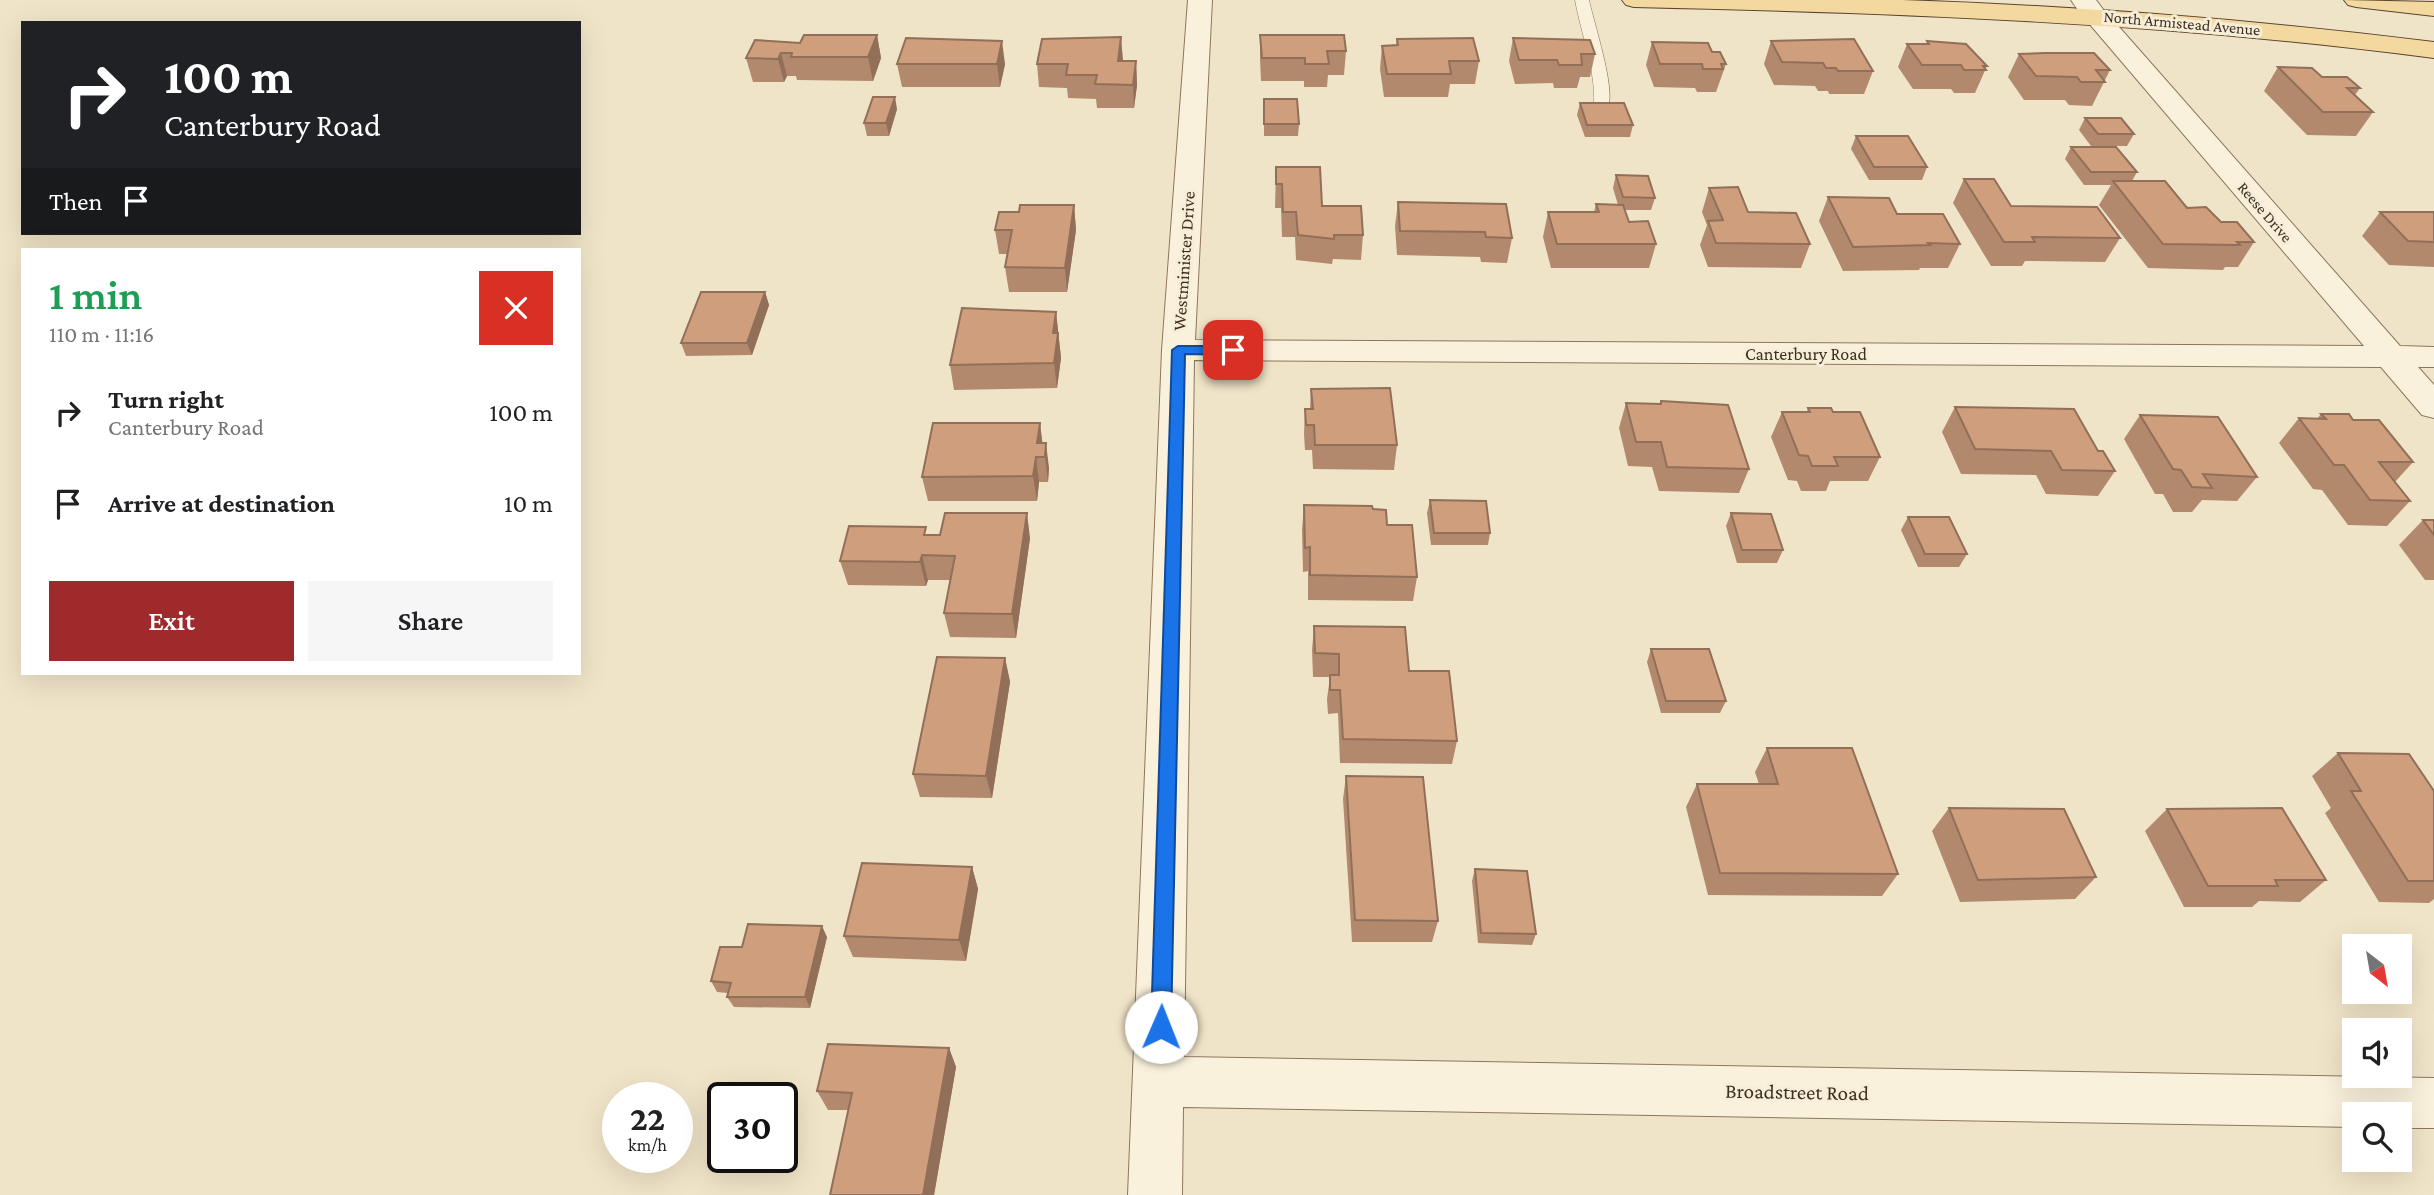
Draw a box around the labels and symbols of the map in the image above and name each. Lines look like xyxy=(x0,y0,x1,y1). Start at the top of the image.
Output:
street label: North Armistead Avenue xyxy=(2103,8,2261,38)
street label: Reese Drive xyxy=(2234,179,2296,245)
street label: Westminister Drive xyxy=(1169,190,1199,332)
pin xyxy=(1203,320,1263,380)
street label: Canterbury Road xyxy=(1745,344,1868,364)
north arrow xyxy=(2342,934,2412,1004)
position arrow xyxy=(1124,990,1198,1064)
street label: Broadstreet Road xyxy=(1725,1079,1869,1105)
speed limit sign: 30 xyxy=(707,1082,798,1173)

